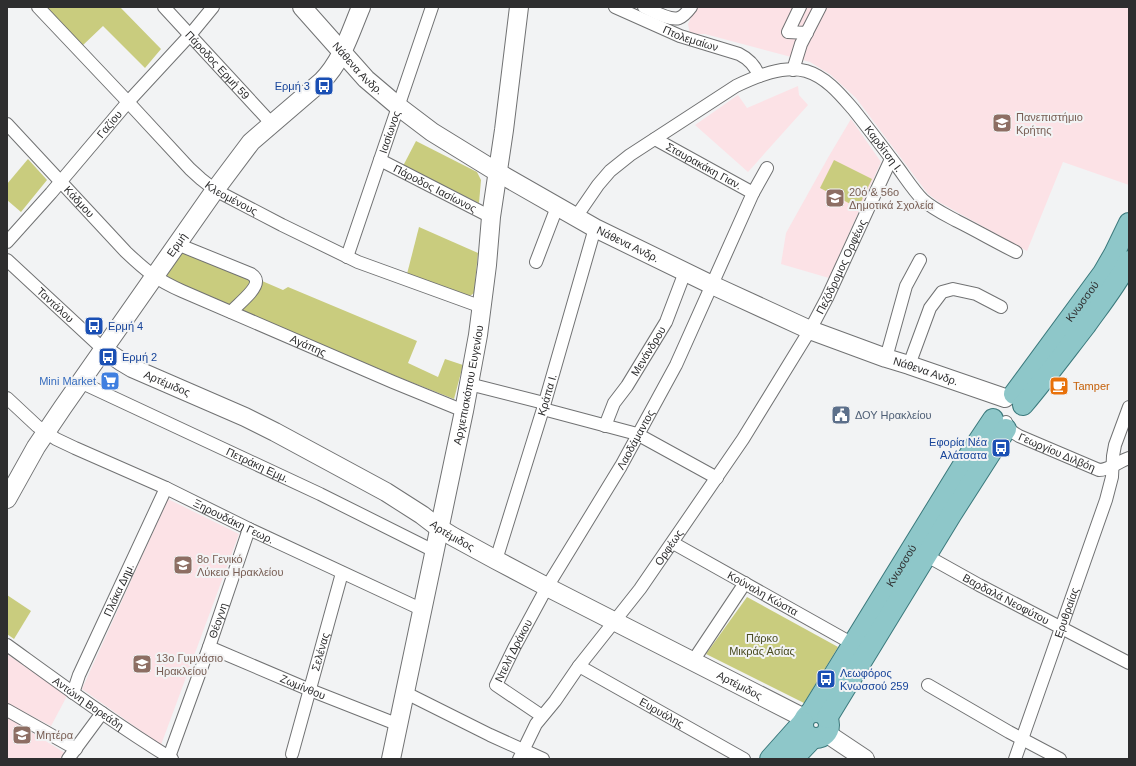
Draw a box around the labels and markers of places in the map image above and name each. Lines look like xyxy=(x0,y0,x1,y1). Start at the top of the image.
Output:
bus stop icon: Ερμή 3 xyxy=(313,75,335,97)
place label: Ερμή 3 xyxy=(275,80,310,92)
place label: Πανεπιστήμιο Κρήτης xyxy=(1016,111,1083,136)
school or university icon: Πανεπιστήμιο Κρήτης xyxy=(991,112,1013,134)
place label: 20ό & 56ο Δημοτικά Σχολεία xyxy=(849,186,934,211)
school or university icon: 20ό & 56ο Δημοτικά Σχολεία xyxy=(824,187,846,209)
bus stop icon: Ερμή 4 xyxy=(83,315,105,337)
place label: Ερμή 4 xyxy=(108,320,143,332)
bus stop icon: Ερμή 2 xyxy=(97,346,119,368)
place label: Ερμή 2 xyxy=(122,351,157,363)
supermarket icon: Mini Market xyxy=(99,370,121,392)
place label: Mini Market xyxy=(39,375,96,387)
cafe icon: Tamper xyxy=(1048,375,1070,397)
place label: Tamper xyxy=(1073,380,1110,392)
public building icon: ΔΟΥ Ηρακλείου xyxy=(830,404,852,426)
place label: ΔΟΥ Ηρακλείου xyxy=(855,409,932,421)
place label: Εφορία Νέα Αλάτσατα xyxy=(929,436,988,461)
bus stop icon: Εφορία Νέα Αλάτσατα xyxy=(990,437,1012,459)
place label: 8ο Γενικό Λύκειο Ηρακλείου xyxy=(197,553,283,578)
school or university icon: 8ο Γενικό Λύκειο Ηρακλείου xyxy=(172,554,194,576)
place label: 13o Γυμνάσιο Ηρακλείου xyxy=(156,652,223,677)
school or university icon: 13o Γυμνάσιο Ηρακλείου xyxy=(131,653,153,675)
place label: Λεωφόρος Κνωσσού 259 xyxy=(840,667,909,692)
bus stop icon: Λεωφόρος Κνωσσού 259 xyxy=(815,668,837,690)
school or university icon: Μητέρα xyxy=(11,724,33,746)
place label: Μητέρα xyxy=(36,729,74,741)

